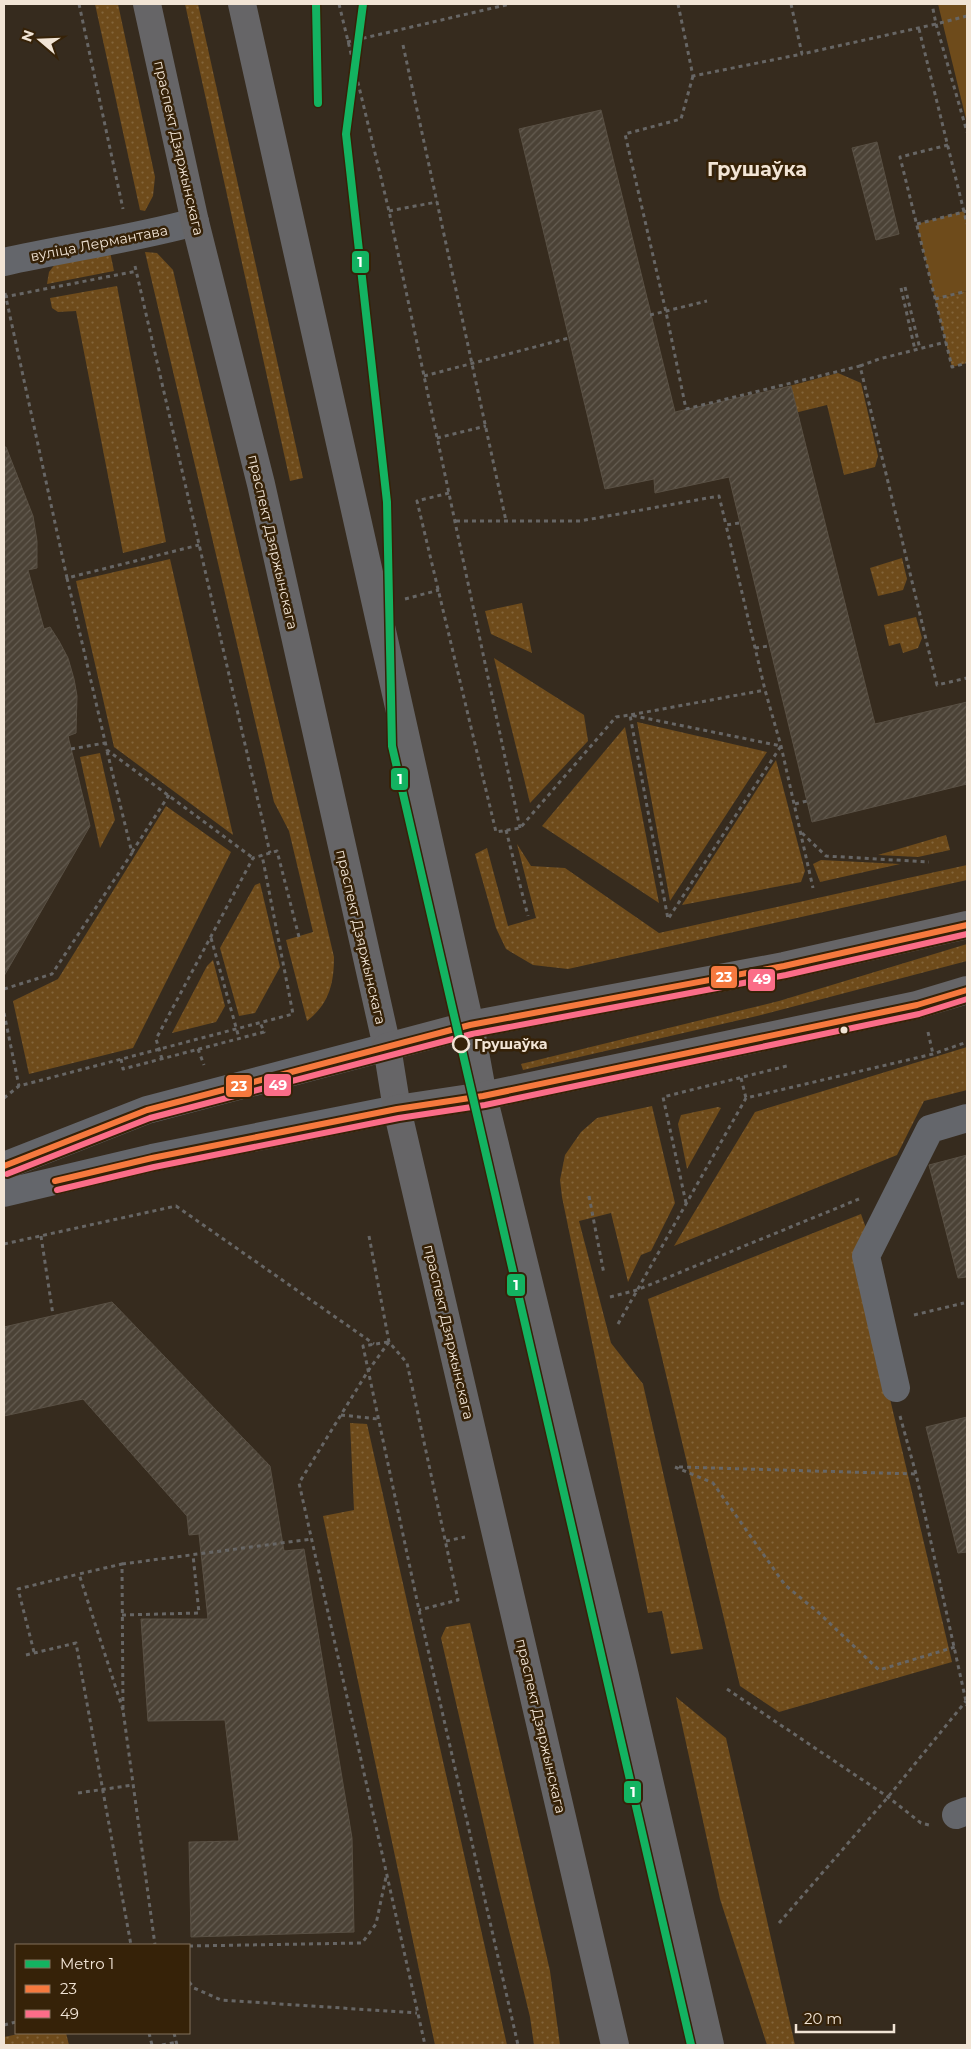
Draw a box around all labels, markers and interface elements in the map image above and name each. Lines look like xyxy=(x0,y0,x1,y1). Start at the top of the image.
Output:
north arrow xyxy=(15,15,65,65)
text: N xyxy=(17,27,38,44)
street label: праспект Дзяржынскага xyxy=(150,59,208,237)
district label: Грушаўка xyxy=(707,158,807,181)
street label: вуліца Лермантава xyxy=(29,221,169,265)
line badge: 1 xyxy=(351,250,370,274)
text: 1 xyxy=(357,253,363,271)
street label: праспект Дзяржынскага xyxy=(244,453,302,631)
line badge: 1 xyxy=(390,767,409,791)
text: 1 xyxy=(397,770,403,788)
street label: праспект Дзяржынскага xyxy=(332,848,390,1026)
line badge: 23 xyxy=(710,965,738,989)
text: 23 xyxy=(716,968,732,986)
line badge: 49 xyxy=(747,968,776,992)
text: 49 xyxy=(753,970,771,988)
unlabelled marker xyxy=(839,1025,849,1035)
marker: Грушаўка xyxy=(452,1035,470,1053)
place label: Грушаўка xyxy=(474,1035,548,1053)
line badge: 49 xyxy=(263,1073,292,1097)
line badge: 23 xyxy=(225,1074,253,1098)
text: 49 xyxy=(269,1076,287,1094)
text: 23 xyxy=(231,1077,247,1095)
street label: праспект Дзяржынскага xyxy=(420,1243,478,1421)
line badge: 1 xyxy=(506,1273,526,1297)
text: 1 xyxy=(513,1276,519,1294)
street label: праспект Дзяржынскага xyxy=(512,1637,570,1815)
line badge: 1 xyxy=(623,1780,642,1804)
text: 1 xyxy=(630,1783,636,1801)
legend xyxy=(15,1944,190,2034)
text: Metro 1 xyxy=(60,1954,114,1973)
text: 23 xyxy=(60,1979,77,1998)
scale bar xyxy=(796,2002,894,2034)
text: 49 xyxy=(60,2004,79,2023)
text: 20 m xyxy=(804,2009,842,2028)

